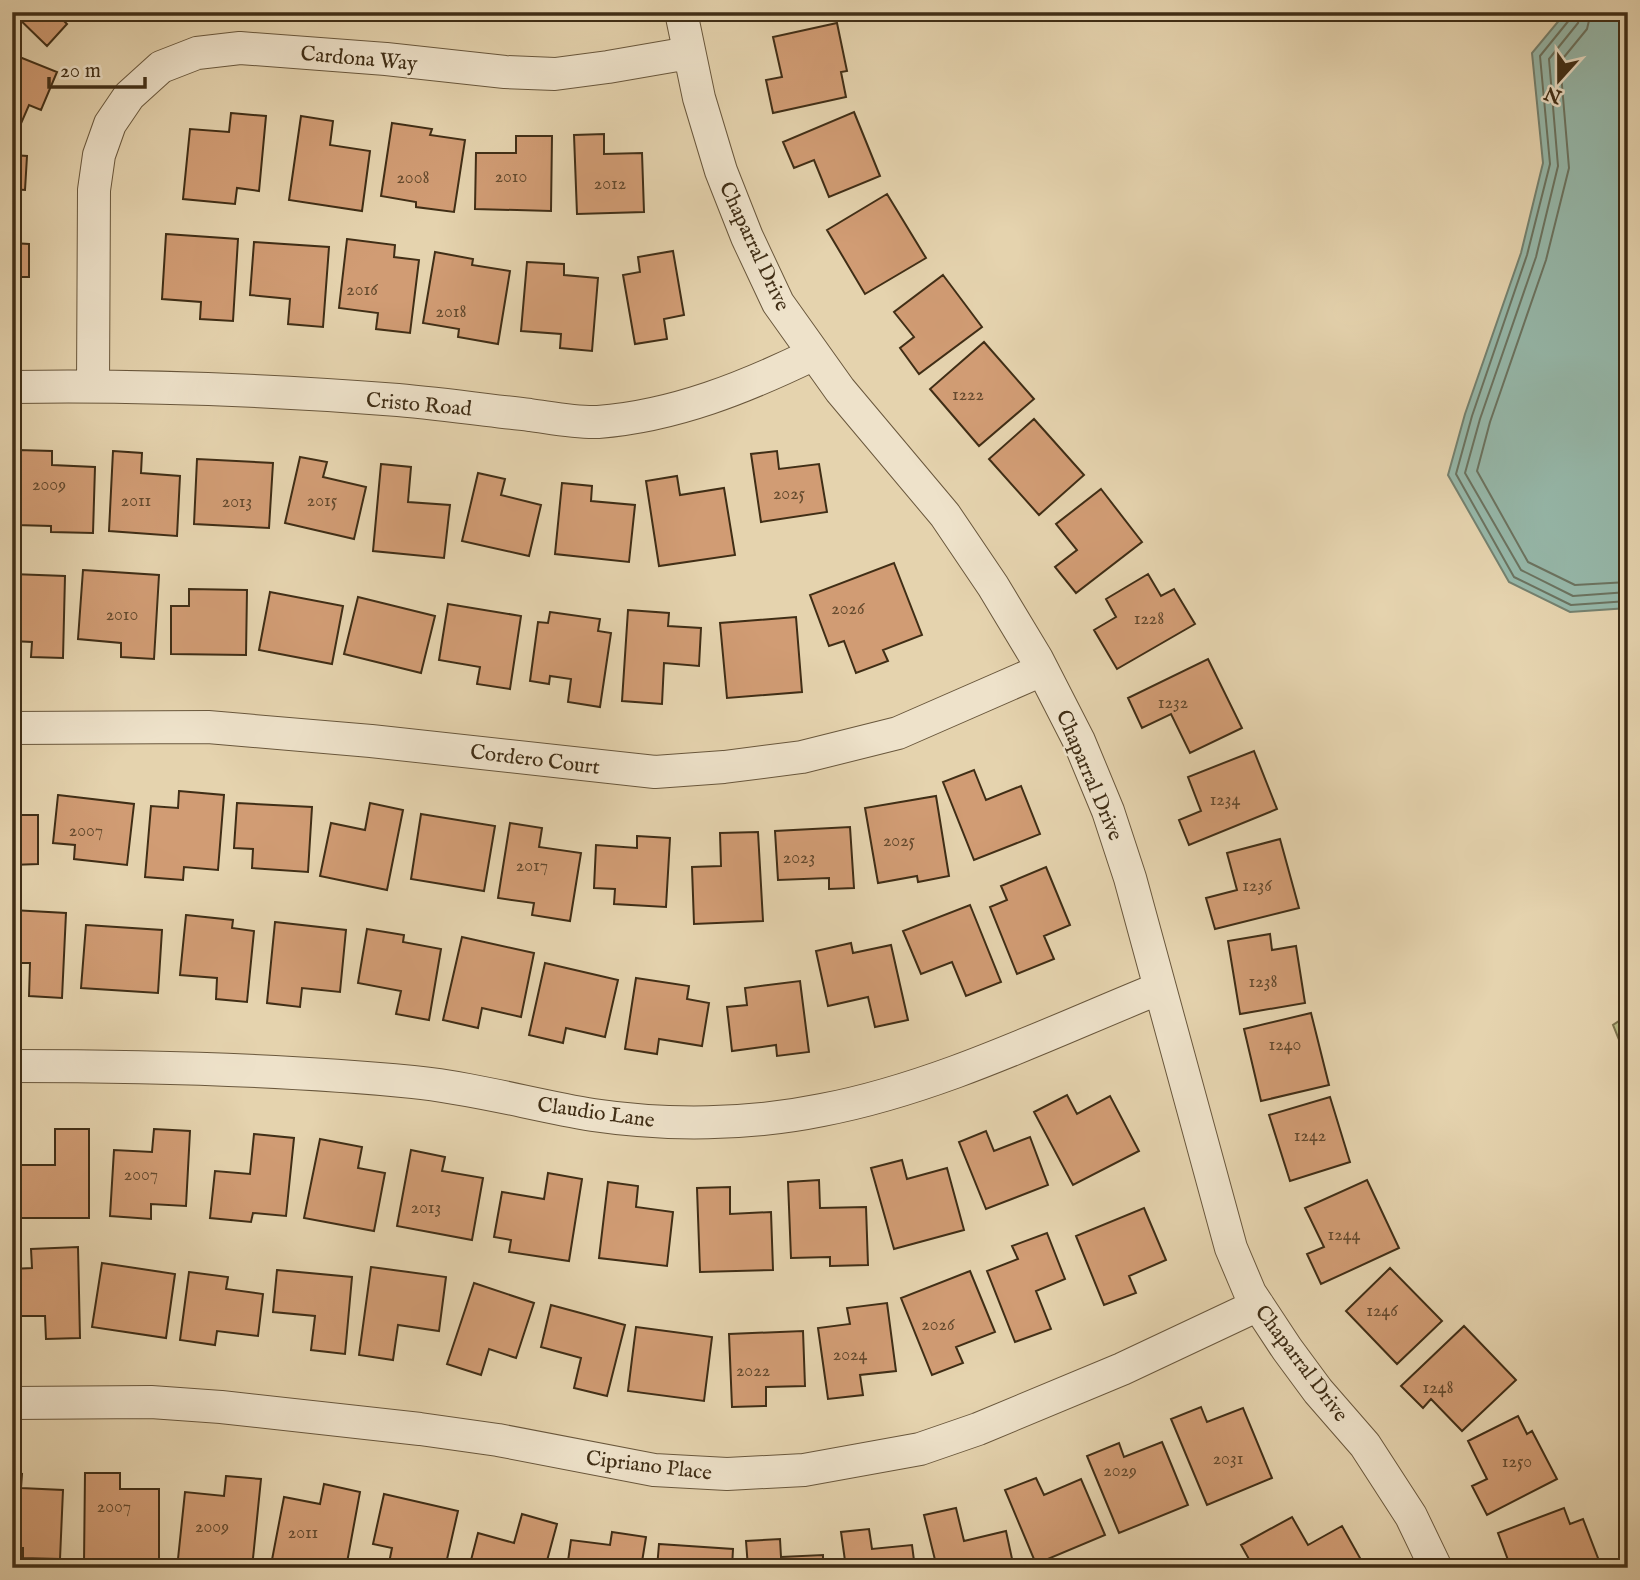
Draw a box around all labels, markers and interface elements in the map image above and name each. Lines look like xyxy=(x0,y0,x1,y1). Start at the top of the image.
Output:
street label: Cardona Way xyxy=(299,41,419,78)
scale bar xyxy=(49,46,145,90)
north arrow xyxy=(1524,46,1594,116)
text: 20 m xyxy=(60,58,101,85)
text: N xyxy=(1541,80,1567,109)
house number: 2010 xyxy=(495,166,527,189)
house number: 2008 xyxy=(396,167,430,190)
house number: 2012 xyxy=(594,173,626,196)
street label: Chaparral Drive xyxy=(712,178,795,316)
house number: 2016 xyxy=(346,279,378,302)
house number: 2018 xyxy=(436,301,466,324)
house number: 1222 xyxy=(952,384,984,407)
street label: Cristo Road xyxy=(365,387,474,424)
house number: 2009 xyxy=(32,474,66,497)
house number: 2025 xyxy=(773,483,806,506)
house number: 2011 xyxy=(121,490,151,513)
house number: 2015 xyxy=(307,490,338,513)
house number: 2013 xyxy=(222,491,252,514)
house number: 2026 xyxy=(831,598,865,621)
house number: 2010 xyxy=(106,604,138,627)
house number: 1228 xyxy=(1134,608,1164,631)
house number: 1232 xyxy=(1158,692,1188,715)
street label: Chaparral Drive xyxy=(1049,706,1128,845)
street label: Cordero Court xyxy=(468,739,601,782)
house number: 1234 xyxy=(1210,789,1241,812)
house number: 2007 xyxy=(69,820,103,843)
house number: 2025 xyxy=(883,830,916,853)
house number: 2023 xyxy=(783,847,815,870)
house number: 2017 xyxy=(516,855,548,878)
house number: 1236 xyxy=(1242,875,1272,898)
house number: 1238 xyxy=(1249,971,1277,994)
house number: 1240 xyxy=(1269,1034,1301,1057)
street label: Claudio Lane xyxy=(535,1092,657,1135)
house number: 1242 xyxy=(1294,1125,1326,1148)
house number: 2007 xyxy=(124,1164,158,1187)
house number: 2013 xyxy=(411,1197,441,1220)
house number: 1244 xyxy=(1328,1224,1361,1247)
street label: Chaparral Drive xyxy=(1248,1300,1354,1428)
house number: 1246 xyxy=(1366,1300,1398,1323)
house number: 2026 xyxy=(921,1314,955,1337)
house number: 2024 xyxy=(833,1344,867,1367)
house number: 2022 xyxy=(736,1360,770,1383)
house number: 1248 xyxy=(1422,1377,1454,1400)
street label: Cipriano Place xyxy=(584,1445,714,1488)
house number: 2031 xyxy=(1213,1448,1243,1471)
house number: 1250 xyxy=(1502,1451,1532,1474)
house number: 2029 xyxy=(1103,1460,1137,1483)
house number: 2007 xyxy=(97,1496,131,1519)
house number: 2009 xyxy=(195,1516,229,1539)
house number: 2011 xyxy=(288,1522,318,1545)

